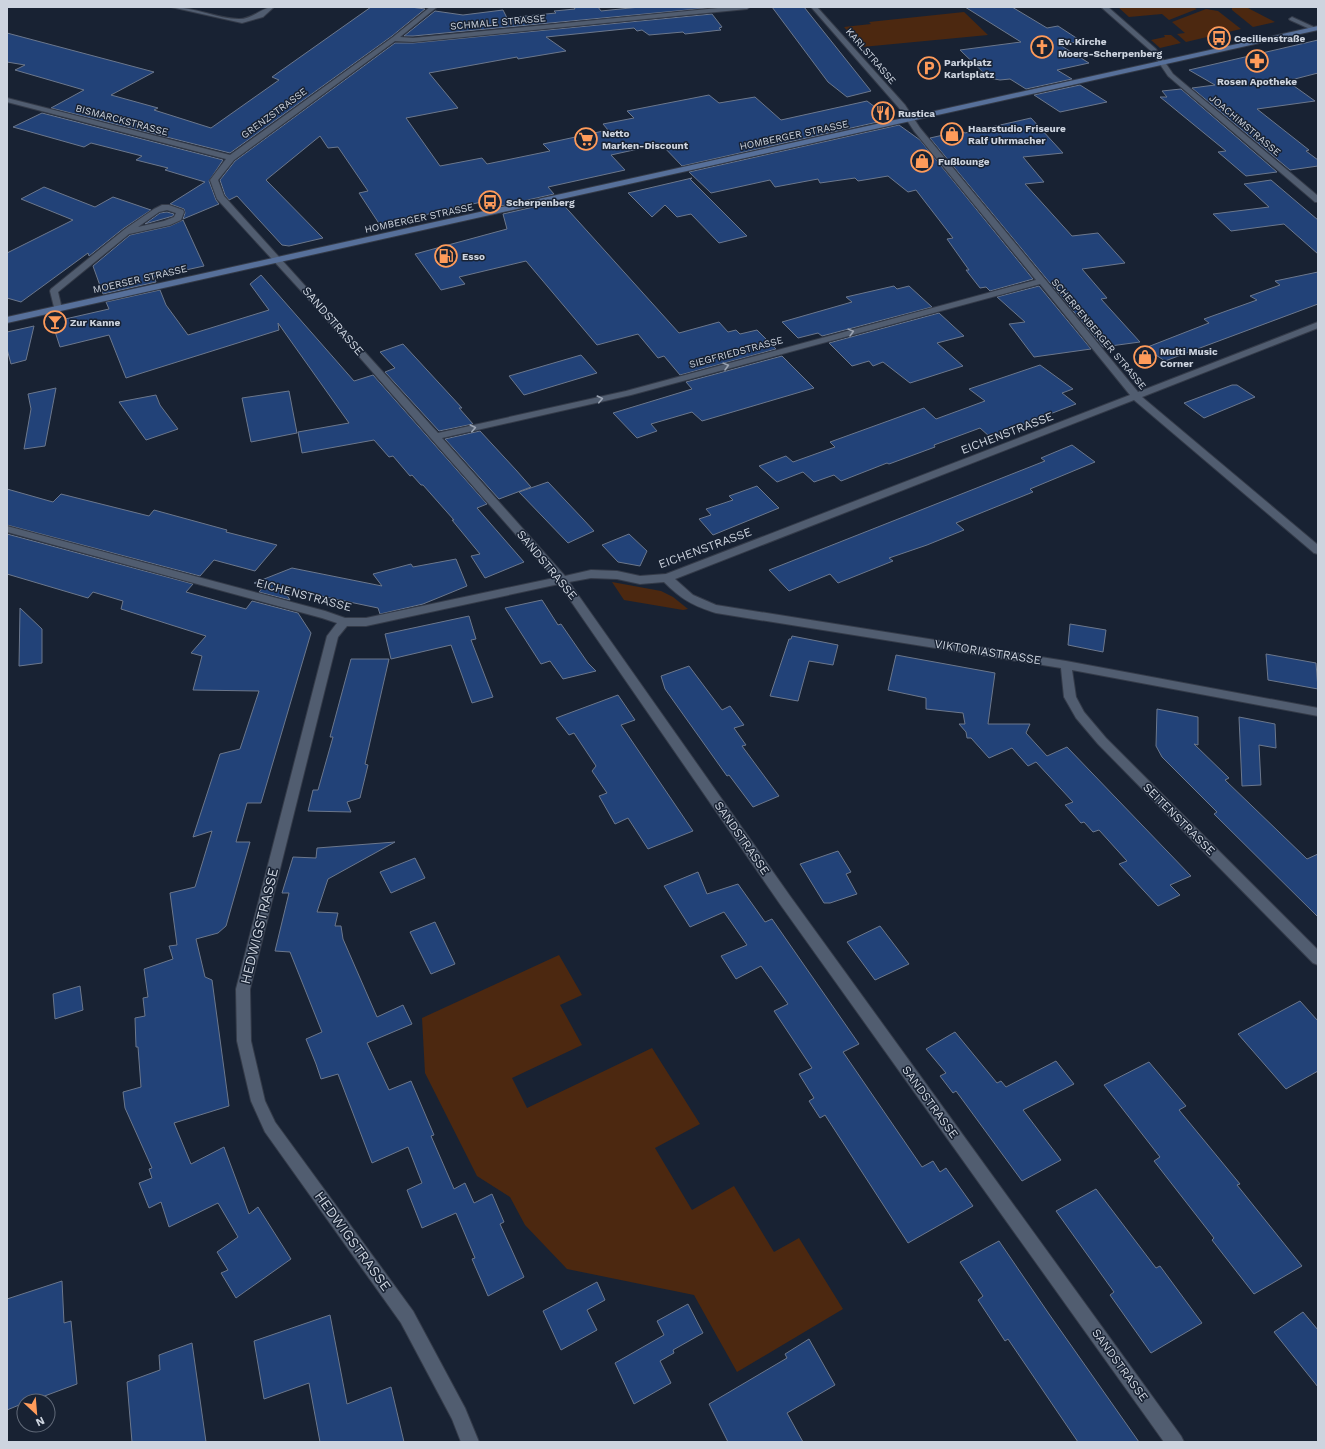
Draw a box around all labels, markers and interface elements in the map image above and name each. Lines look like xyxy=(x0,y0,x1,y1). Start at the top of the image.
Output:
street label: SCHMALE STRASSE xyxy=(450,12,546,32)
bus stop icon: Cecilienstraße xyxy=(1206,25,1232,51)
street label: KARLSTRASSE xyxy=(844,26,898,86)
place label: Cecilienstraße xyxy=(1234,33,1306,44)
church icon: Ev. Kirche Moers-Scherpenberg xyxy=(1029,34,1055,60)
place label: Ev. Kirche Moers-Scherpenberg xyxy=(1058,36,1162,59)
pharmacy icon: Rosen Apotheke xyxy=(1244,48,1270,74)
parking icon: Parkplatz Karlsplatz xyxy=(916,55,942,81)
place label: Parkplatz Karlsplatz xyxy=(944,57,994,80)
place label: Rosen Apotheke xyxy=(1217,76,1297,87)
street label: GRENZSTRASSE xyxy=(239,85,309,141)
street label: JOACHIMSTRASSE xyxy=(1207,92,1283,158)
restaurant icon: Rustica xyxy=(870,100,896,126)
street label: BISMARCKSTRASSE xyxy=(75,102,169,138)
place label: Rustica xyxy=(898,108,935,119)
street label: HOMBERGER STRASSE xyxy=(739,118,849,152)
shop icon: Haarstudio Friseure Ralf Uhrmacher xyxy=(939,121,965,147)
place label: Haarstudio Friseure Ralf Uhrmacher xyxy=(968,123,1066,146)
supermarket icon: Netto Marken-Discount xyxy=(573,126,599,152)
place label: Netto Marken-Discount xyxy=(602,128,689,151)
shop icon: Fußlounge xyxy=(909,148,935,174)
place label: Fußlounge xyxy=(938,156,990,167)
bus stop icon: Scherpenberg xyxy=(477,189,503,215)
place label: Scherpenberg xyxy=(506,197,575,208)
street label: HOMBERGER STRASSE xyxy=(364,201,474,235)
fuel station icon: Esso xyxy=(433,243,459,269)
place label: Esso xyxy=(462,251,485,262)
street label: MOERSER STRASSE xyxy=(92,263,188,295)
street label: SCHERPENBERGER STRASSE xyxy=(1049,276,1149,392)
street label: SANDSTRASSE xyxy=(299,284,367,358)
bar icon: Zur Kanne xyxy=(42,309,68,335)
place label: Zur Kanne xyxy=(70,317,121,328)
one-way arrow xyxy=(848,328,855,337)
street label: SIEGFRIEDSTRASSE xyxy=(688,334,784,370)
shop icon: Multi Music Corner xyxy=(1132,344,1158,370)
place label: Multi Music Corner xyxy=(1160,346,1218,369)
one-way arrow xyxy=(722,362,729,371)
one-way arrow xyxy=(596,395,603,404)
street label: EICHENSTRASSE xyxy=(959,409,1056,457)
one-way arrow xyxy=(470,425,477,433)
street label: EICHENSTRASSE xyxy=(656,525,754,571)
street label: SANDSTRASSE xyxy=(514,527,580,603)
street label: EICHENSTRASSE xyxy=(255,576,354,615)
street label: VIKTORIASTRASSE xyxy=(934,637,1043,667)
street label: SEITENSTRASSE xyxy=(1140,780,1218,858)
street label: SANDSTRASSE xyxy=(711,799,773,878)
street label: HEDWIGSTRASSE xyxy=(237,866,281,986)
street label: SANDSTRASSE xyxy=(899,1063,961,1141)
street label: HEDWIGSTRASSE xyxy=(311,1188,395,1294)
street label: SANDSTRASSE xyxy=(1089,1326,1151,1404)
north arrow xyxy=(16,1393,56,1433)
text: N xyxy=(34,1414,47,1429)

